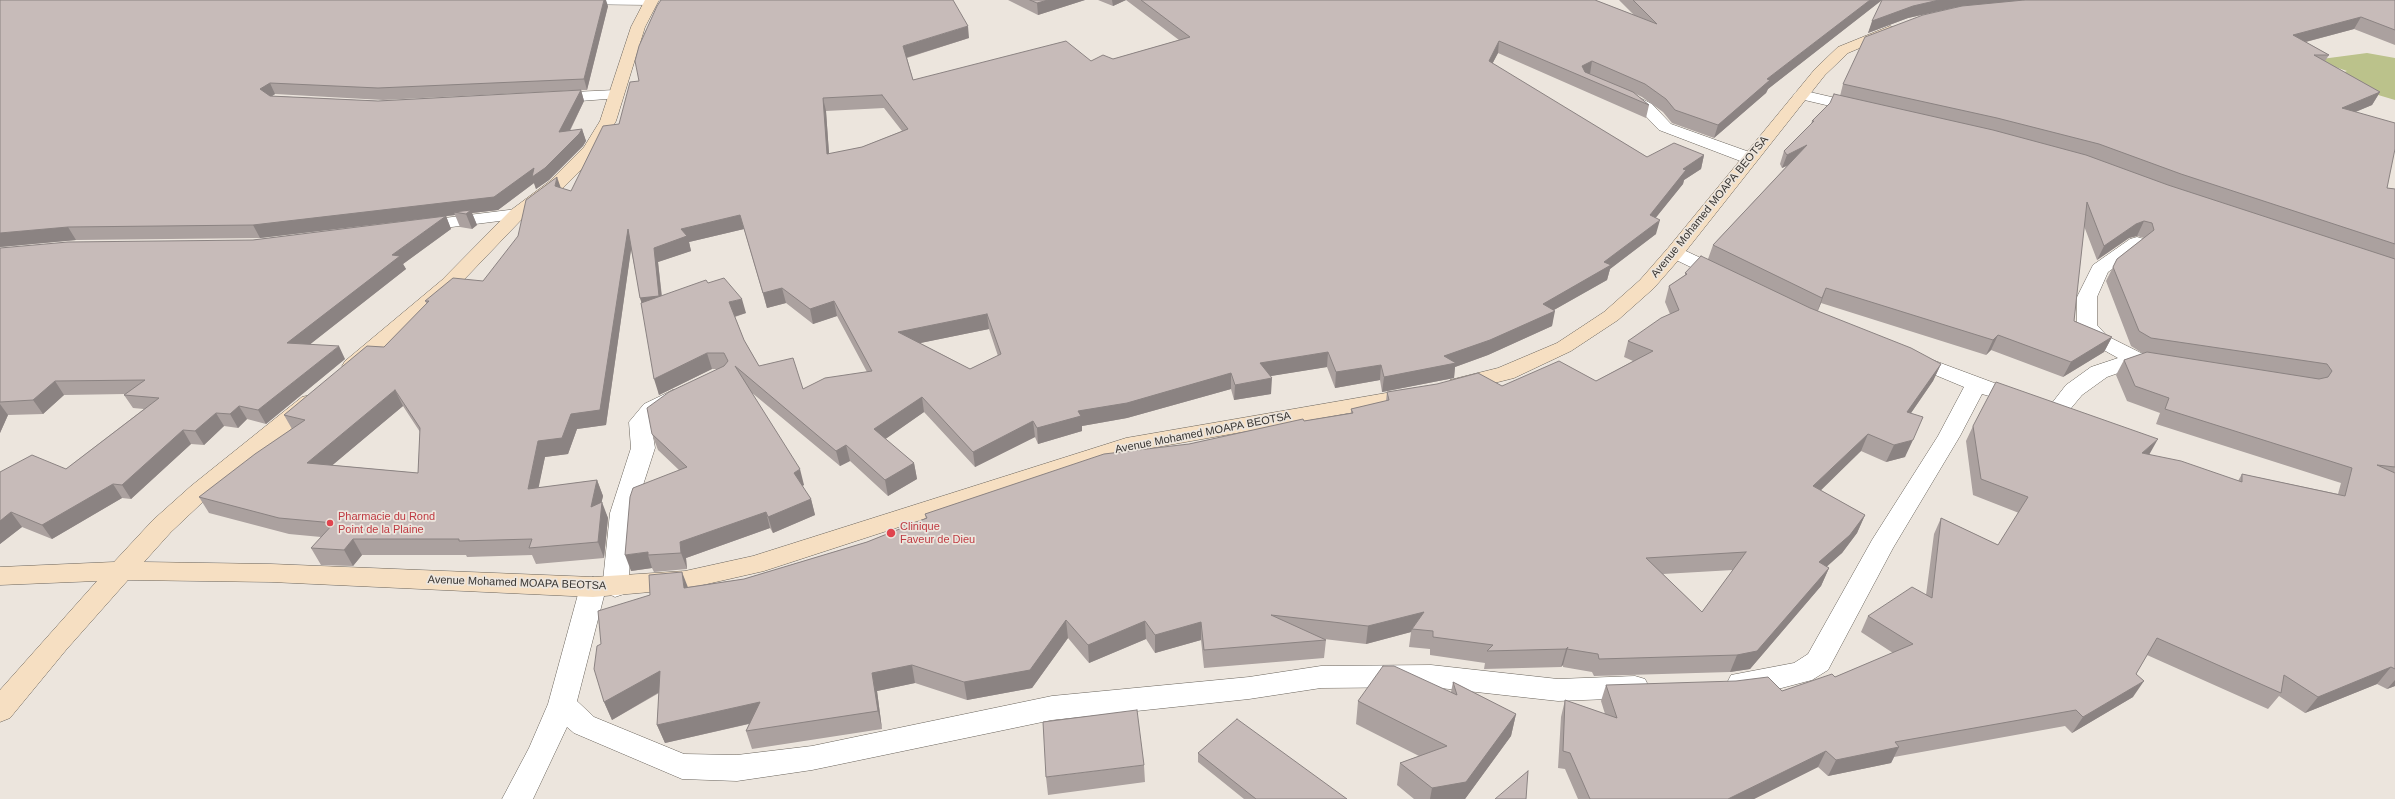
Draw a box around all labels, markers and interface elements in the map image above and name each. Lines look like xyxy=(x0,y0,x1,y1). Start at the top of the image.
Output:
street label: Avenue Mohamed MOAPA BEOTSA xyxy=(1649,133,1771,281)
street label: Avenue Mohamed MOAPA BEOTSA xyxy=(1114,409,1292,457)
place label: Pharmacie du Rond Point de la Plaine xyxy=(338,510,435,536)
marker: Pharmacie du Rond Point de la Plaine xyxy=(325,518,335,528)
place label: Clinique Faveur de Dieu xyxy=(900,520,975,546)
marker: Clinique Faveur de Dieu xyxy=(885,527,897,539)
street label: Avenue Mohamed MOAPA BEOTSA xyxy=(427,573,607,593)

